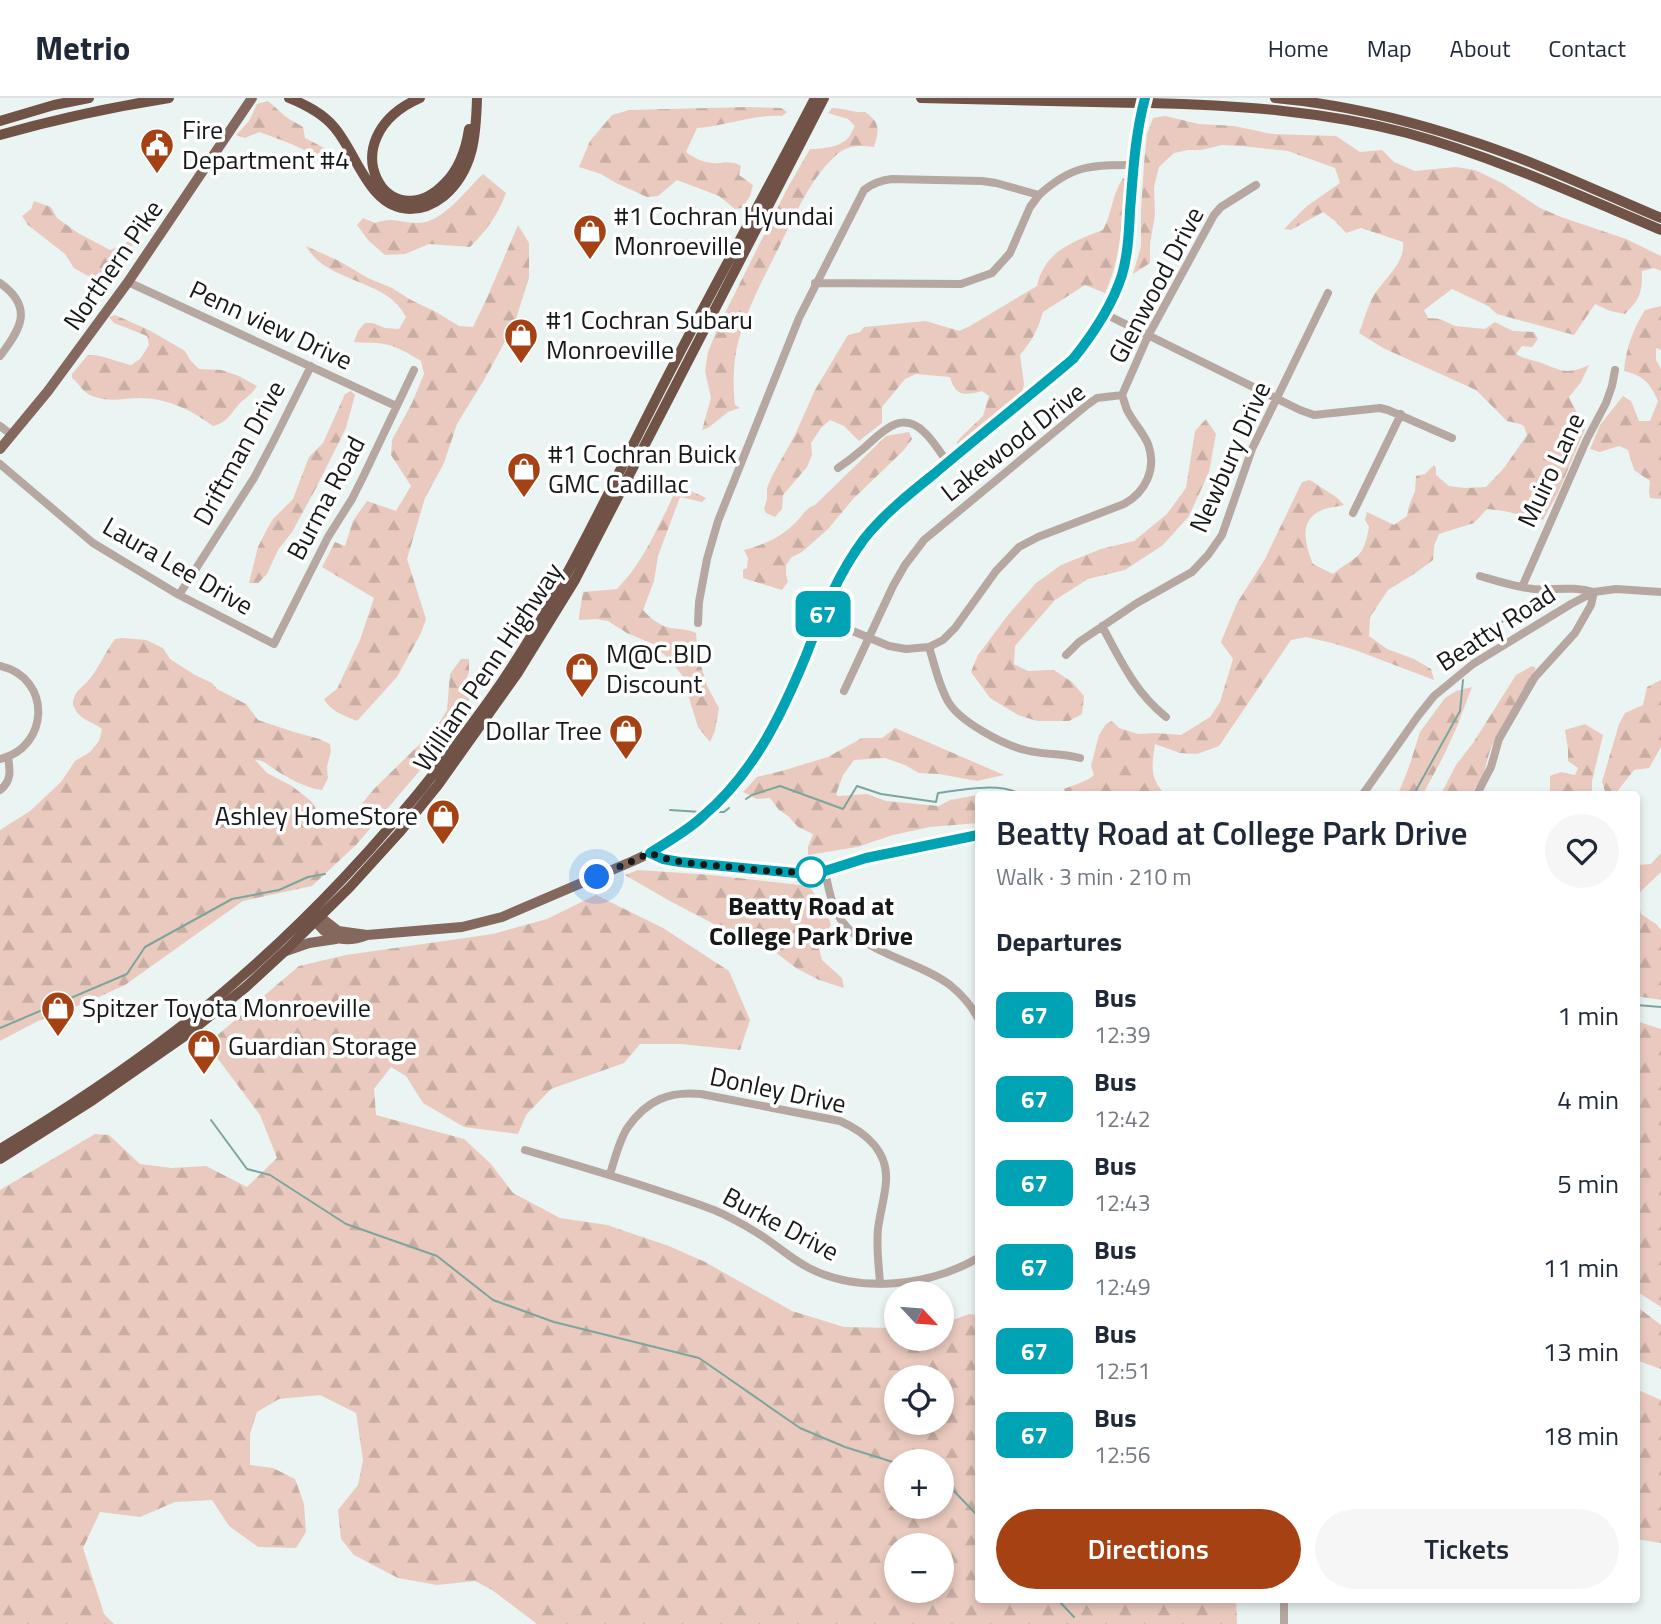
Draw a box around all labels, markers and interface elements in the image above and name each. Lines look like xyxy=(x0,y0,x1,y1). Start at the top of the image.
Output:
text: Metrio xyxy=(35,23,130,73)
text: Home xyxy=(1268,30,1329,66)
text: Map xyxy=(1367,30,1412,66)
text: About xyxy=(1450,30,1510,66)
text: Contact xyxy=(1548,30,1626,66)
place label: Fire Department #4 xyxy=(182,110,349,179)
public building icon: Fire Department #4 xyxy=(138,126,176,175)
street label: Northern Pike xyxy=(53,192,172,338)
place label: #1 Cochran Hyundai Monroeville xyxy=(614,196,834,265)
street label: Glenwood Drive xyxy=(1098,199,1213,370)
shop icon: #1 Cochran Hyundai Monroeville xyxy=(571,212,609,261)
street label: Penn view Drive xyxy=(183,270,359,379)
place label: #1 Cochran Subaru Monroeville xyxy=(546,300,753,369)
shop icon: #1 Cochran Subaru Monroeville xyxy=(502,316,540,365)
street label: Driftman Drive xyxy=(183,373,295,532)
street label: Lakewood Drive xyxy=(932,373,1093,511)
street label: Newbury Drive xyxy=(1179,375,1280,539)
street label: Muiro Lane xyxy=(1507,406,1594,533)
street label: Burma Road xyxy=(277,429,375,567)
place label: #1 Cochran Buick GMC Cadillac xyxy=(548,434,737,503)
shop icon: #1 Cochran Buick GMC Cadillac xyxy=(505,450,543,499)
street label: Laura Lee Drive xyxy=(96,507,261,625)
street label: William Penn Highway xyxy=(403,554,572,779)
street label: Beatty Road xyxy=(1428,574,1563,681)
line badge: 67 xyxy=(792,591,854,637)
text: 67 xyxy=(810,596,836,632)
place label: M@C.BID Discount xyxy=(606,634,712,703)
shop icon: M@C.BID Discount xyxy=(563,650,601,699)
place label: Dollar Tree xyxy=(485,711,602,750)
shop icon: Dollar Tree xyxy=(607,712,645,761)
place label: Ashley HomeStore xyxy=(215,796,418,835)
shop icon: Ashley HomeStore xyxy=(424,797,462,846)
text: Beatty Road at College Park Drive xyxy=(996,808,1467,858)
button: heart xyxy=(1545,814,1619,888)
marker: Beatty Road at College Park Drive xyxy=(796,857,826,887)
your location xyxy=(579,859,614,894)
text: Walk · 3 min · 210 m xyxy=(996,859,1192,894)
place label: Beatty Road at College Park Drive xyxy=(709,886,913,955)
text: Departures xyxy=(996,922,1122,961)
text: Bus xyxy=(1094,978,1136,1017)
place label: Spitzer Toyota Monroeville xyxy=(82,988,371,1027)
shop icon: Spitzer Toyota Monroeville xyxy=(39,989,77,1038)
text: 1 min xyxy=(1557,996,1619,1035)
text: 67 xyxy=(1021,997,1048,1033)
text: 12:39 xyxy=(1094,1017,1151,1052)
place label: Guardian Storage xyxy=(228,1026,417,1065)
shop icon: Guardian Storage xyxy=(185,1027,223,1076)
street label: Donley Drive xyxy=(706,1056,850,1123)
text: Bus xyxy=(1094,1062,1136,1101)
text: 4 min xyxy=(1557,1080,1619,1119)
text: 67 xyxy=(1021,1081,1048,1117)
text: 12:42 xyxy=(1094,1101,1151,1136)
text: Bus xyxy=(1094,1146,1136,1185)
text: 5 min xyxy=(1557,1164,1619,1203)
text: 67 xyxy=(1021,1165,1048,1201)
street label: Burke Drive xyxy=(716,1177,846,1271)
text: 12:43 xyxy=(1094,1185,1151,1220)
text: Bus xyxy=(1094,1230,1136,1269)
text: 11 min xyxy=(1543,1248,1619,1287)
text: 67 xyxy=(1021,1249,1048,1285)
text: 12:49 xyxy=(1094,1269,1151,1304)
north arrow xyxy=(884,1281,954,1351)
map controls xyxy=(884,1281,954,1603)
text: Bus xyxy=(1094,1314,1136,1353)
text: 13 min xyxy=(1543,1332,1619,1371)
text: 67 xyxy=(1021,1333,1048,1369)
text: 12:51 xyxy=(1094,1353,1151,1388)
button: locate xyxy=(884,1365,954,1435)
text: Bus xyxy=(1094,1398,1136,1437)
text: 18 min xyxy=(1543,1416,1619,1455)
text: 67 xyxy=(1021,1417,1048,1453)
text: 12:56 xyxy=(1094,1437,1151,1472)
button: + xyxy=(884,1449,954,1519)
button: Directions xyxy=(996,1509,1301,1589)
button: Tickets xyxy=(1315,1509,1619,1589)
button: − xyxy=(884,1533,954,1603)

